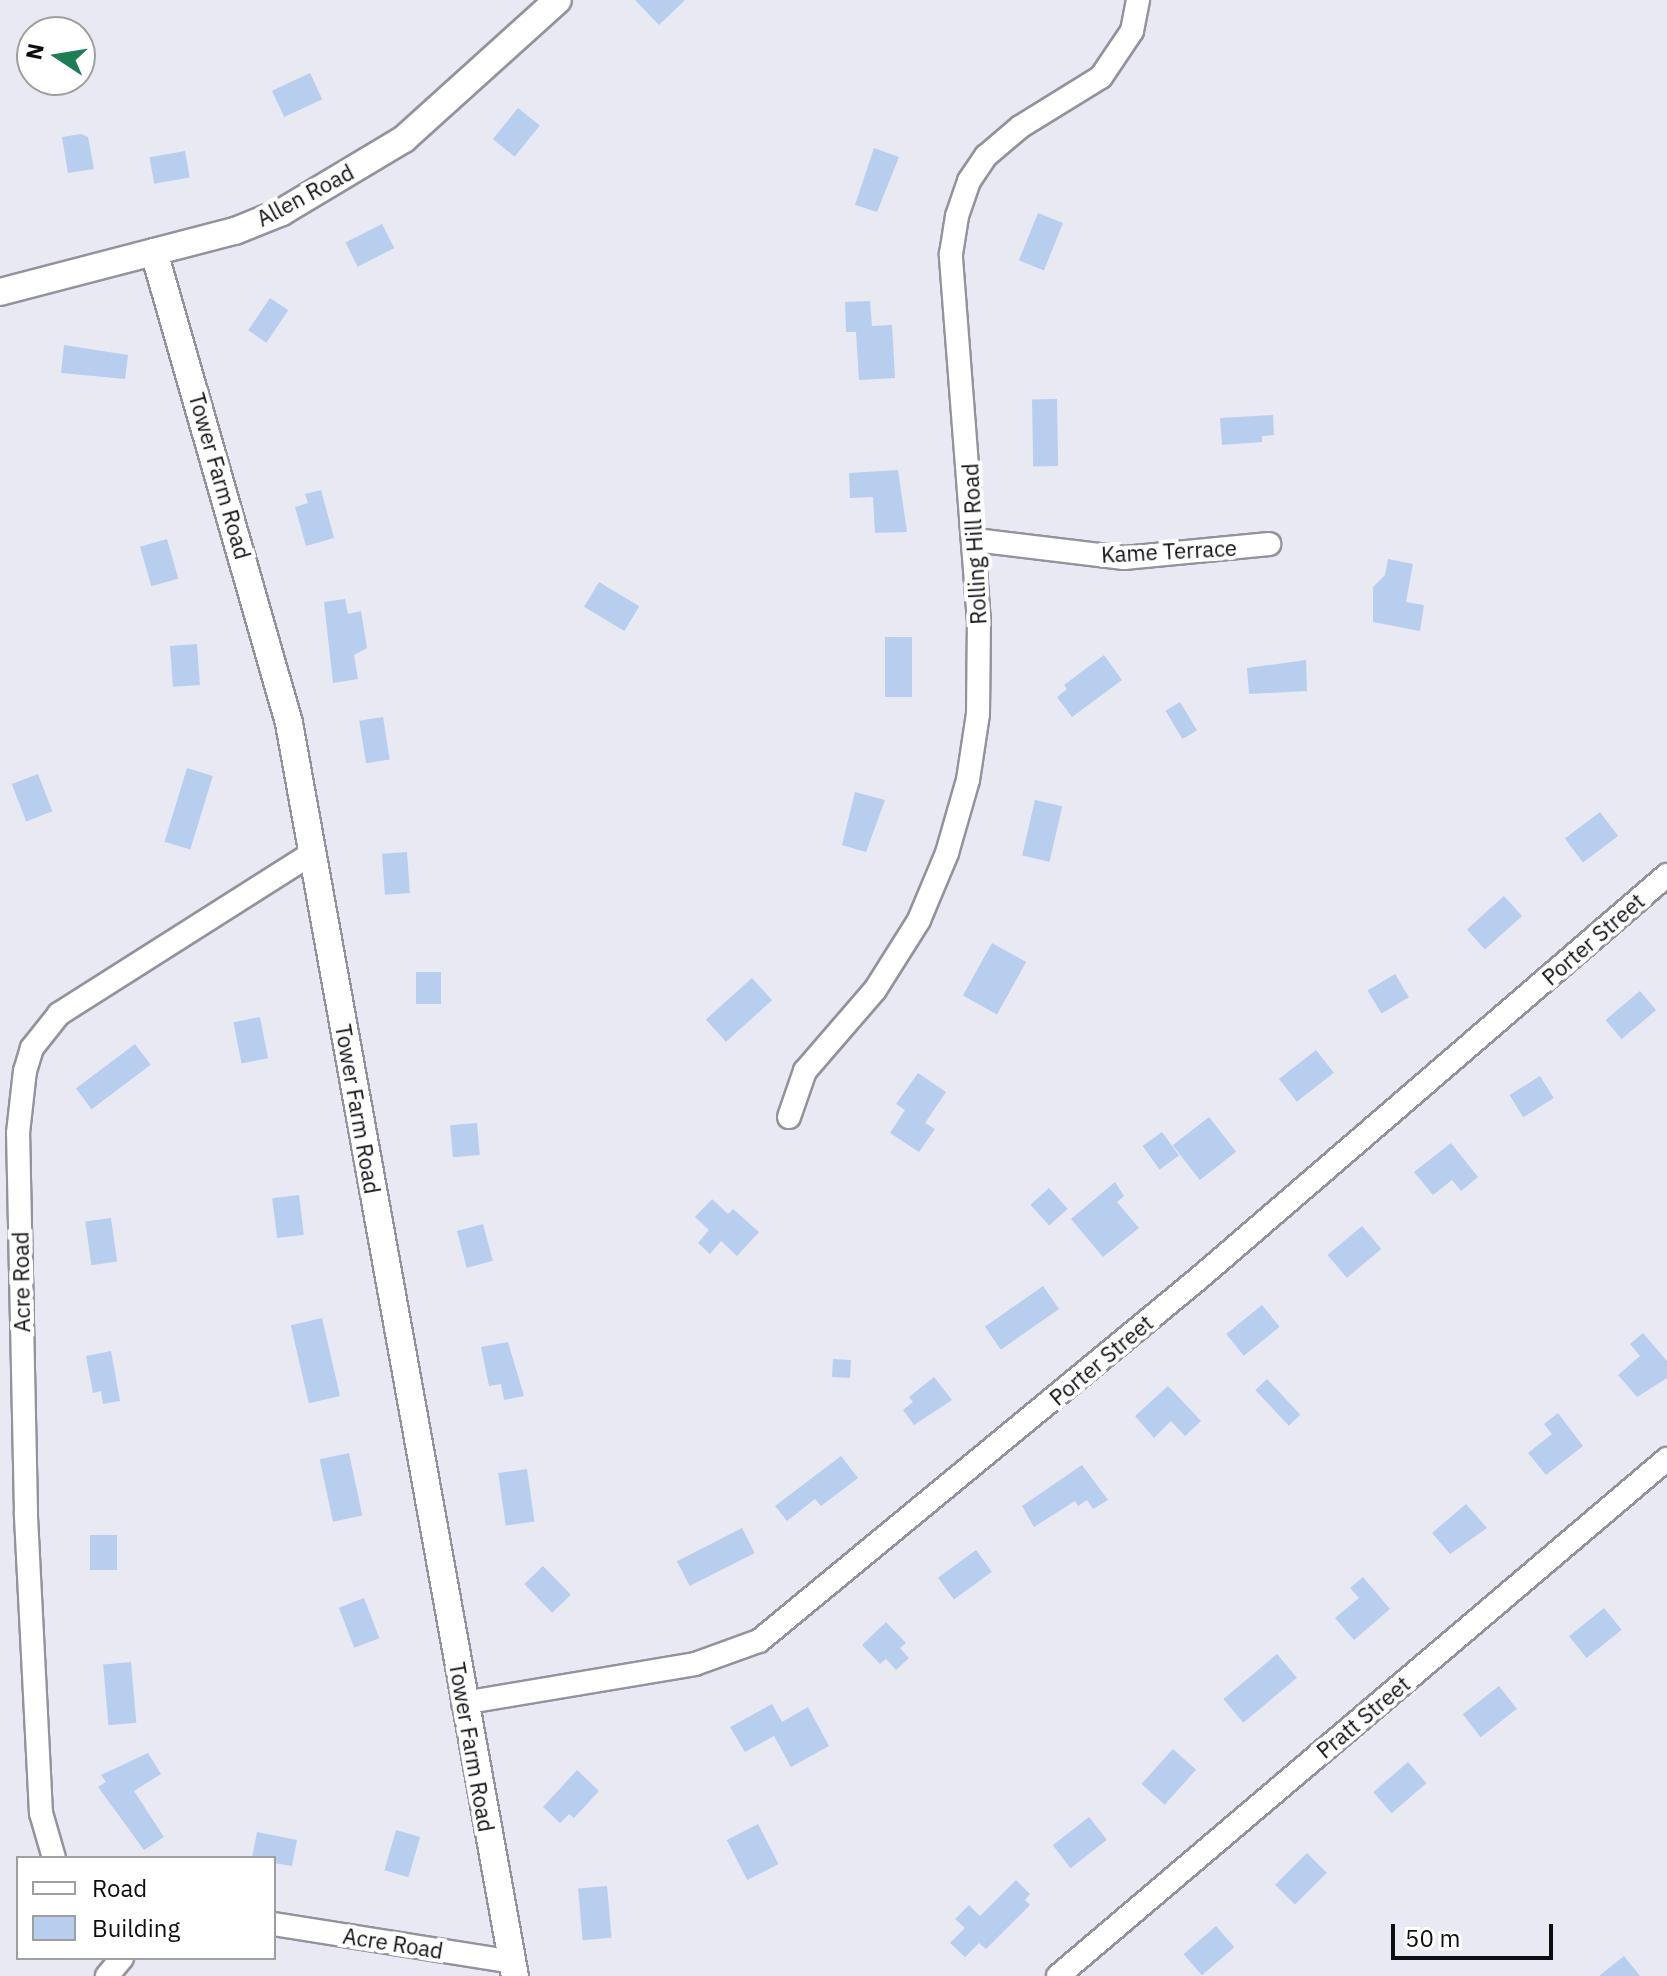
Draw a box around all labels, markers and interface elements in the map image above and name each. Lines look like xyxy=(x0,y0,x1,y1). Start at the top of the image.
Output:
north arrow xyxy=(16,16,96,96)
text: N xyxy=(18,41,50,62)
street label: Allen Road xyxy=(252,158,358,232)
street label: Tower Farm Road xyxy=(184,390,256,562)
street label: Rolling Hill Road xyxy=(957,463,991,625)
street label: Kame Terrace xyxy=(1100,534,1238,568)
street label: Porter Street xyxy=(1537,887,1649,991)
street label: Tower Farm Road xyxy=(330,1022,386,1196)
street label: Acre Road xyxy=(7,1231,35,1333)
street label: Porter Street xyxy=(1044,1309,1158,1411)
street label: Tower Farm Road xyxy=(444,1660,500,1834)
street label: Pratt Street xyxy=(1311,1670,1415,1764)
legend xyxy=(16,1856,276,1960)
text: Road xyxy=(92,1872,147,1904)
scale bar xyxy=(1395,1908,1557,1958)
text: Building xyxy=(92,1912,180,1944)
street label: Acre Road xyxy=(341,1922,445,1964)
text: 50 m xyxy=(1405,1922,1460,1954)

